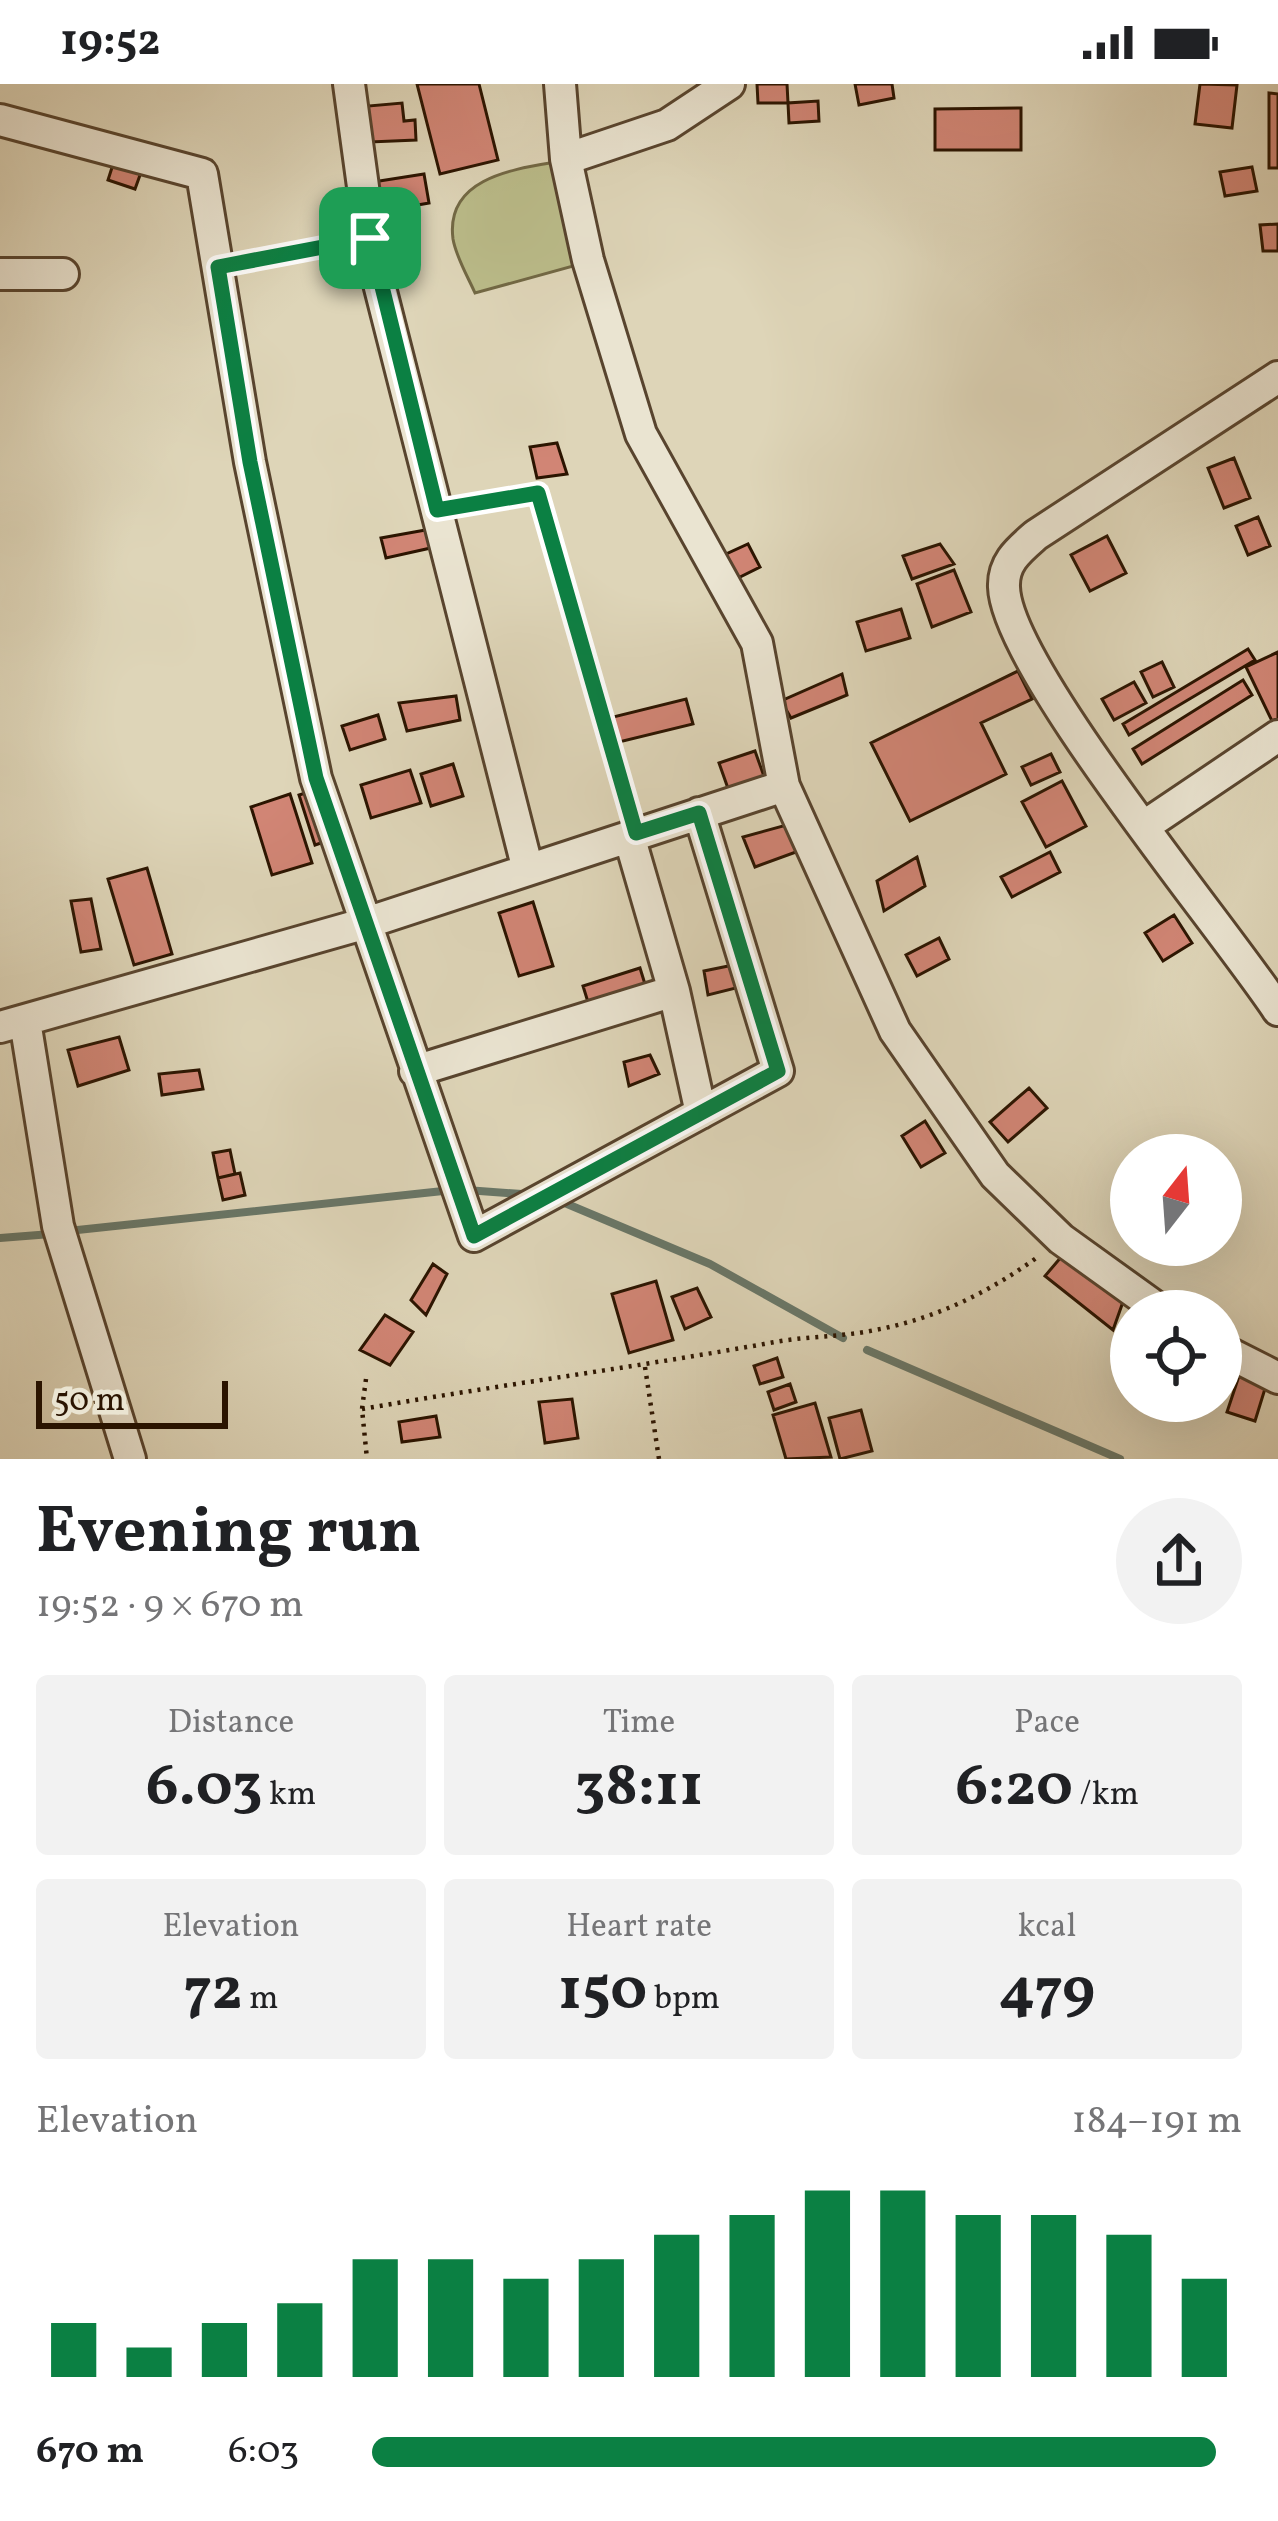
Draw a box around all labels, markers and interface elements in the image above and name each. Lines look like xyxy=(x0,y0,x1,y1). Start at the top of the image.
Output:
text: 19:52 xyxy=(60,11,161,74)
pin xyxy=(319,187,421,289)
icon: arrive xyxy=(337,205,403,271)
north arrow xyxy=(1110,1134,1242,1266)
map controls xyxy=(1110,1134,1242,1422)
button: locate xyxy=(1110,1290,1242,1422)
scale bar xyxy=(36,1375,228,1428)
text: 50 m xyxy=(54,1379,125,1425)
text: Evening run xyxy=(36,1488,422,1580)
button: share xyxy=(1116,1498,1242,1624)
text: 19:52 · 9 × 670 m xyxy=(36,1579,304,1633)
text: Distance xyxy=(168,1701,294,1747)
text: Time xyxy=(603,1701,675,1747)
text: Pace xyxy=(1014,1701,1080,1747)
text: 6.03 xyxy=(146,1747,263,1830)
text: 38:11 xyxy=(575,1747,703,1830)
text: 6:20 xyxy=(955,1747,1073,1830)
text: km xyxy=(263,1773,316,1819)
text: /km xyxy=(1073,1773,1139,1819)
text: Elevation xyxy=(162,1905,300,1951)
text: Heart rate xyxy=(566,1905,712,1951)
text: kcal xyxy=(1018,1905,1076,1951)
text: 72 xyxy=(183,1951,243,2034)
text: 150 xyxy=(558,1951,647,2034)
text: 479 xyxy=(999,1951,1095,2034)
text: m xyxy=(243,1977,279,2023)
text: bpm xyxy=(647,1977,720,2023)
text: Elevation xyxy=(36,2095,198,2149)
text: 184–191 m xyxy=(1072,2095,1242,2149)
text: 670 m xyxy=(36,2425,144,2479)
text: 6:03 xyxy=(228,2425,299,2479)

